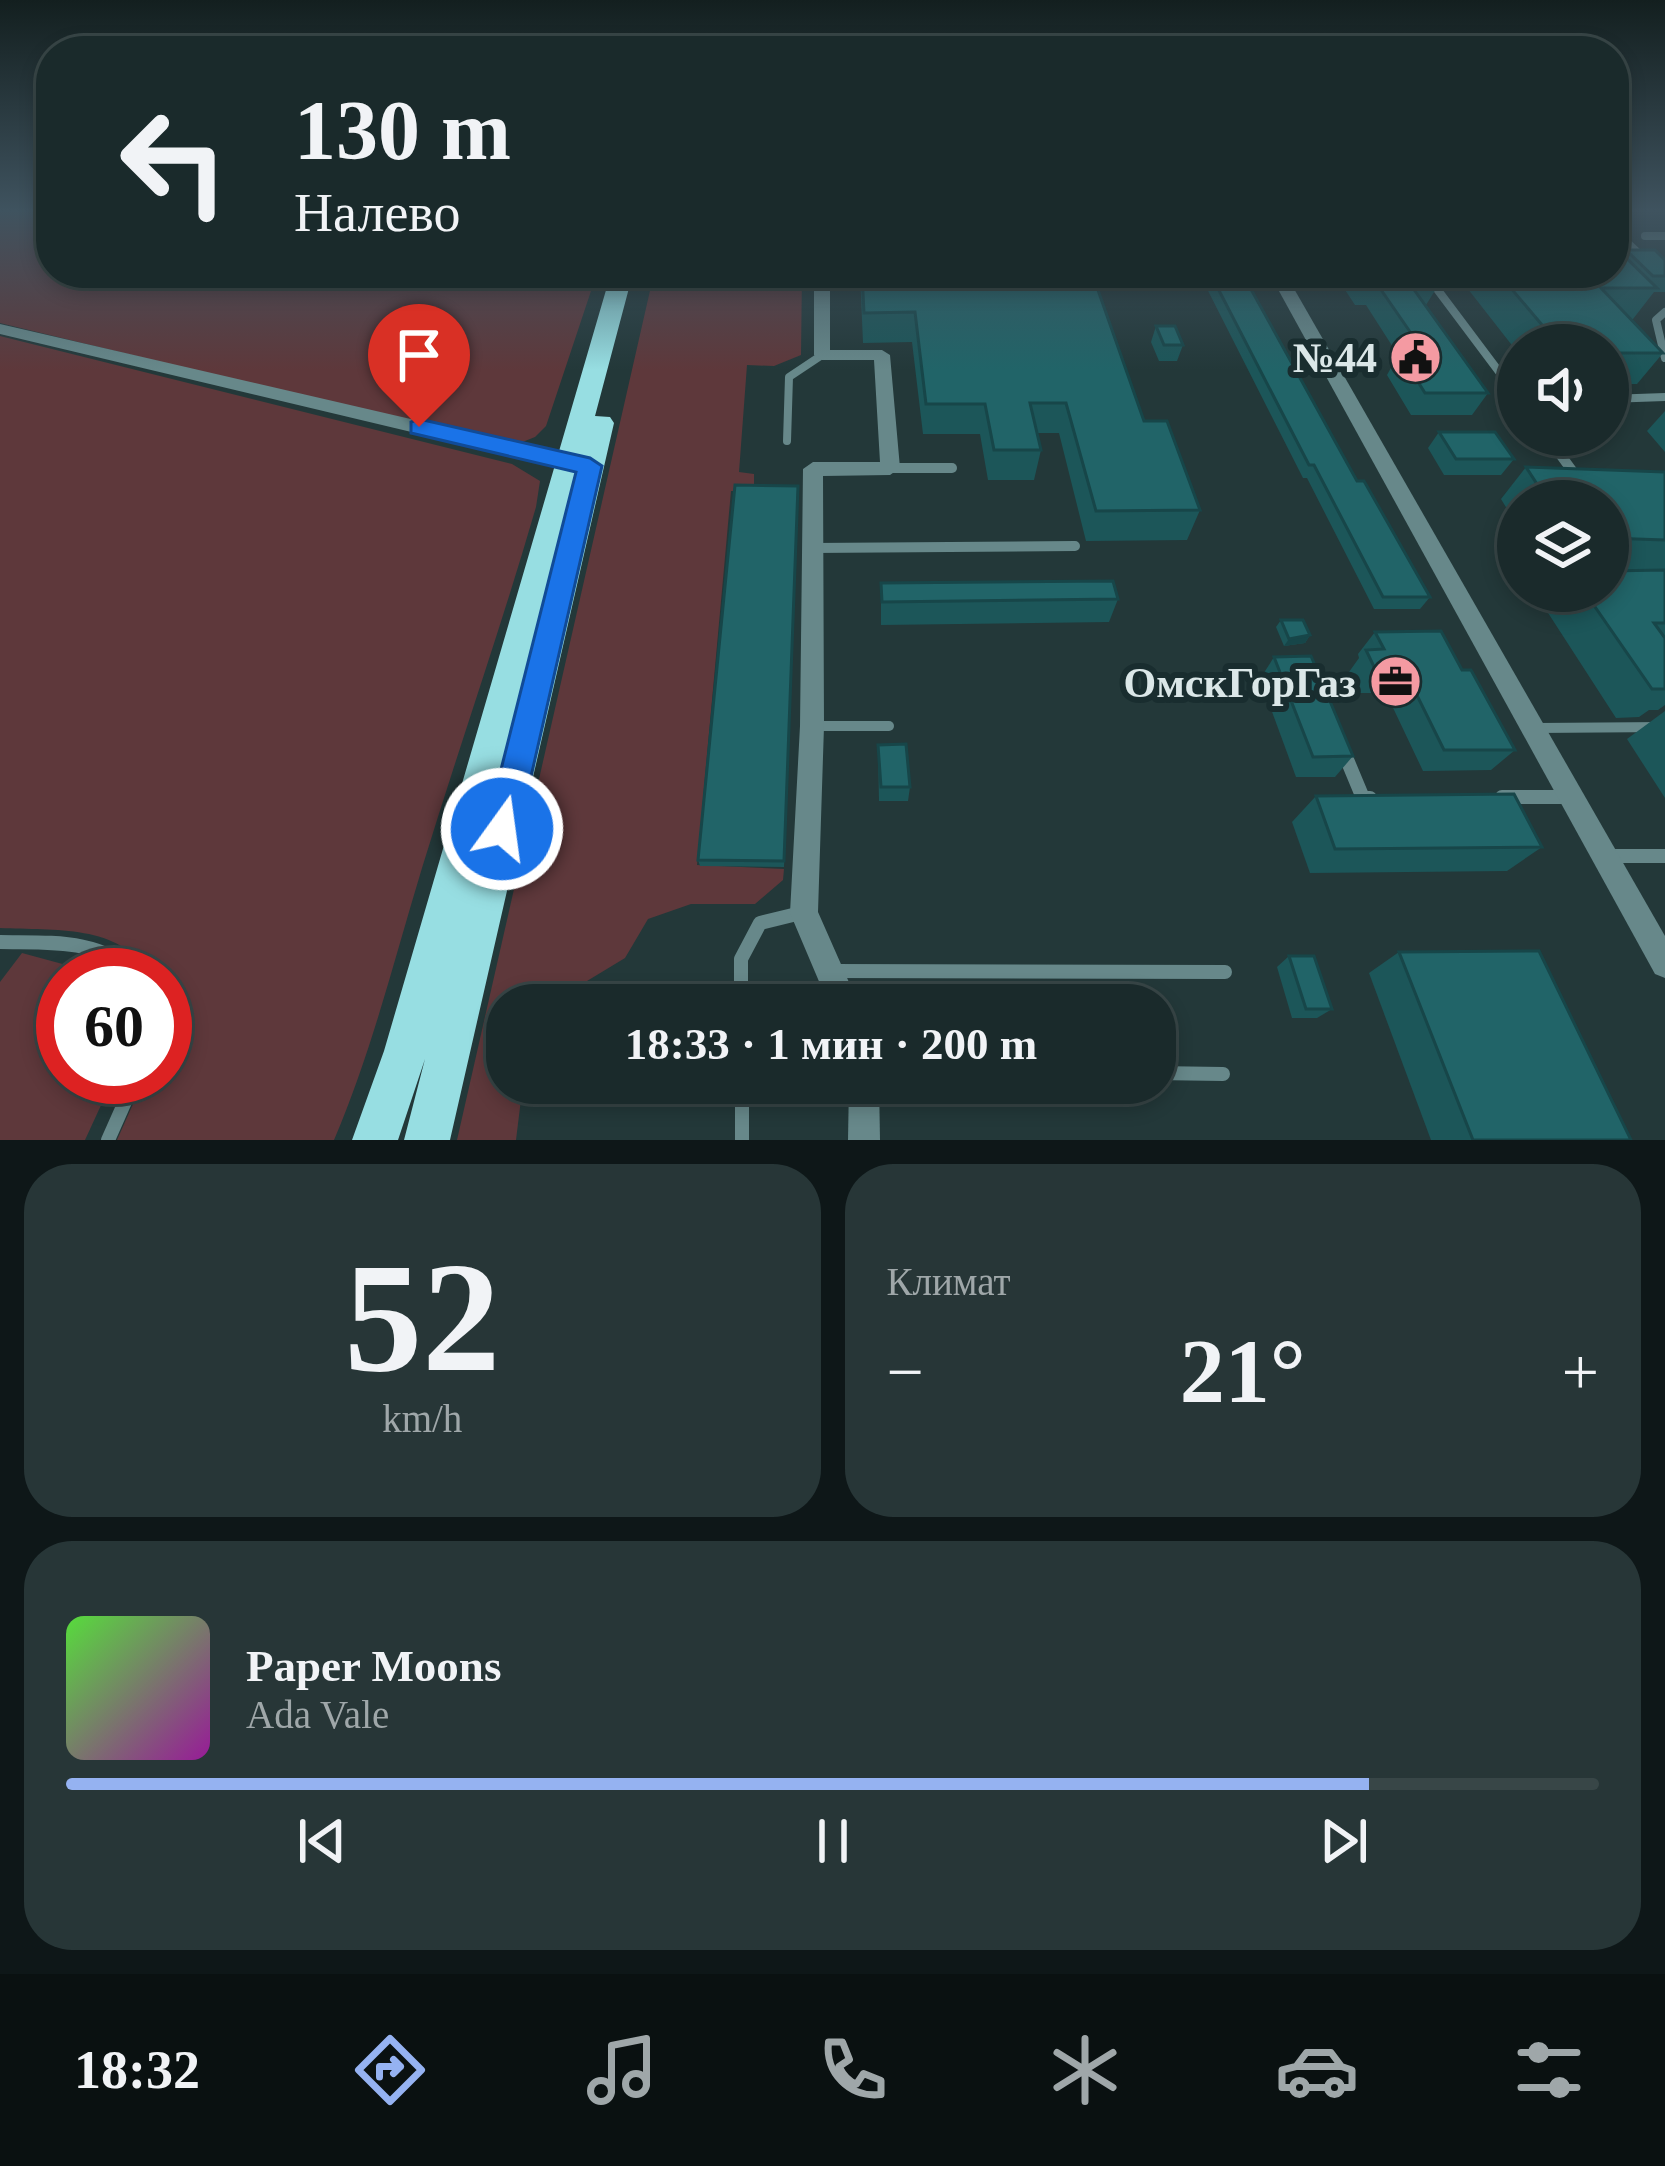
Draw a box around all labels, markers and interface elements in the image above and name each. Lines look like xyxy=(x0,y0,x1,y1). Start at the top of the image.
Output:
icon: left xyxy=(96,84,252,240)
text: 130 m xyxy=(294,84,511,177)
text: Налево xyxy=(294,183,460,243)
pin xyxy=(368,304,470,427)
icon: arrive xyxy=(386,322,452,388)
map controls xyxy=(1497,324,1629,612)
button: sound xyxy=(1497,324,1629,456)
public building icon: №44 xyxy=(1388,329,1444,385)
place label: №44 xyxy=(1293,335,1377,381)
button: layers xyxy=(1497,480,1629,612)
office icon: ОмскГорГаз xyxy=(1367,654,1423,710)
place label: ОмскГорГаз xyxy=(1124,660,1356,706)
position arrow xyxy=(439,766,565,892)
speed limit sign: 60 xyxy=(36,948,192,1104)
text: 18:33 · 1 мин · 200 m xyxy=(625,1019,1037,1069)
text: 52 xyxy=(344,1231,500,1404)
text: Климат xyxy=(887,1260,1011,1303)
text: 21° xyxy=(1180,1322,1306,1421)
text: − xyxy=(887,1335,924,1408)
text: + xyxy=(1562,1335,1599,1408)
text: km/h xyxy=(382,1397,462,1440)
text: Paper Moons xyxy=(246,1641,501,1691)
text: Ada Vale xyxy=(246,1693,389,1736)
icon: previous xyxy=(289,1808,355,1874)
icon: pause xyxy=(800,1808,866,1874)
icon: next xyxy=(1311,1808,1377,1874)
icon: directions xyxy=(348,2028,432,2112)
icon: music xyxy=(580,2028,664,2112)
icon: phone xyxy=(811,2028,895,2112)
icon: climate xyxy=(1043,2028,1127,2112)
icon: car xyxy=(1275,2028,1359,2112)
icon: filters xyxy=(1507,2028,1591,2112)
text: 18:32 xyxy=(74,2040,200,2100)

